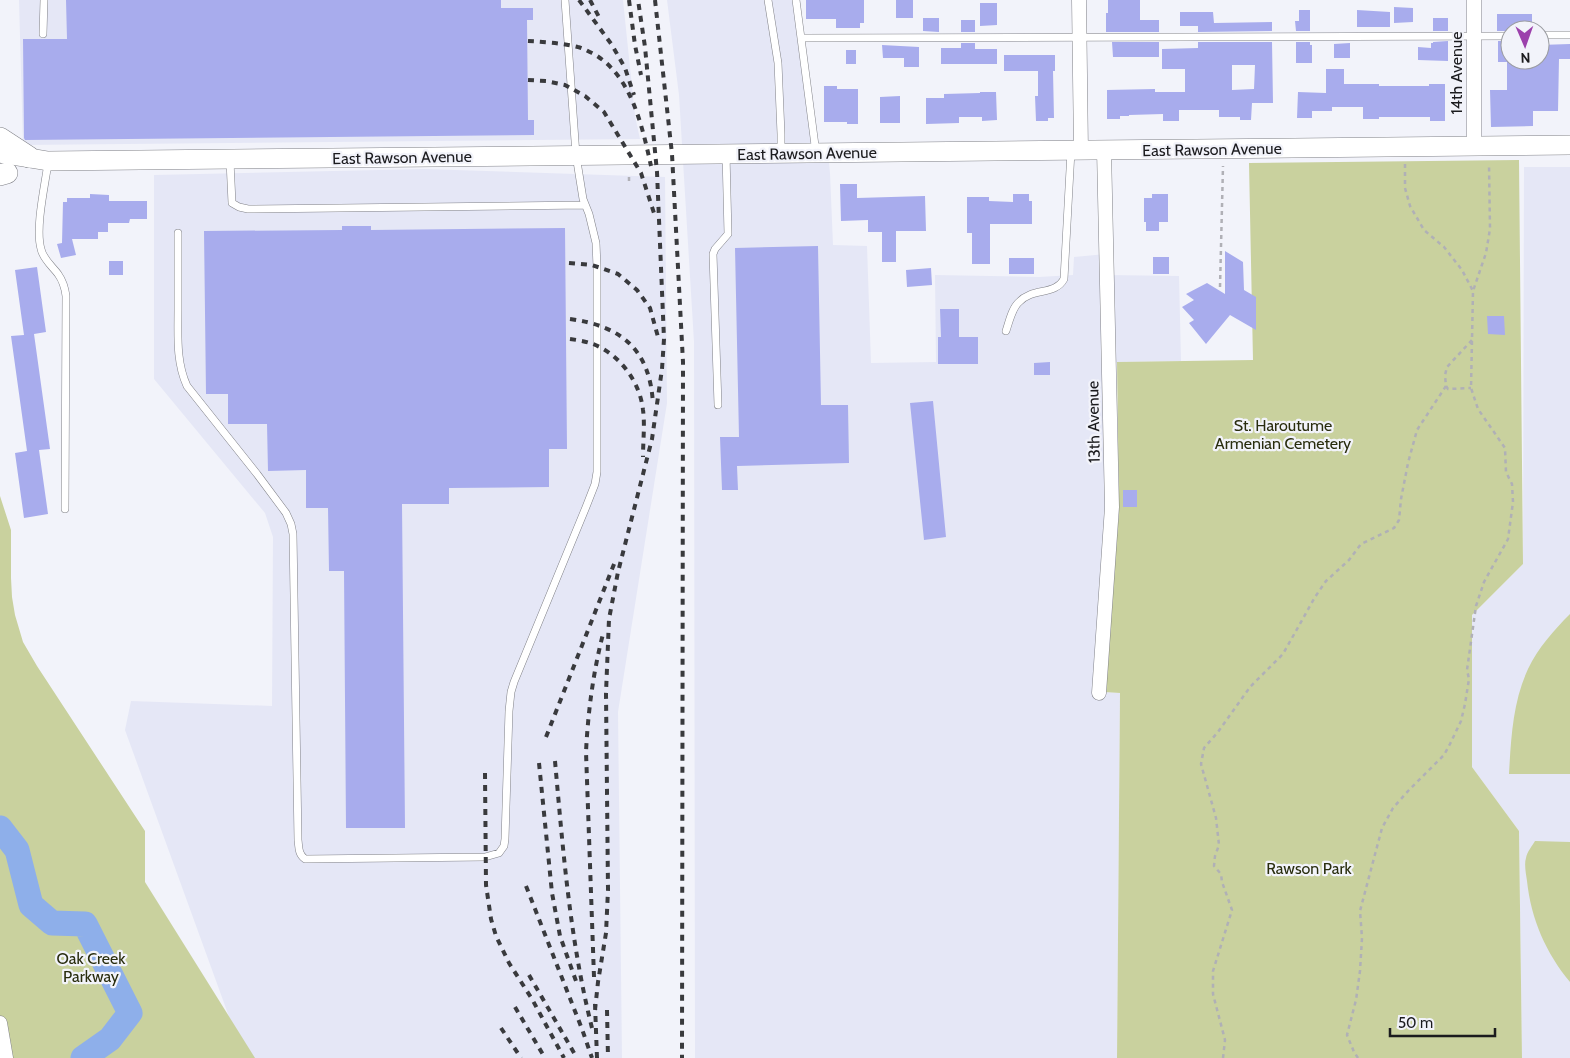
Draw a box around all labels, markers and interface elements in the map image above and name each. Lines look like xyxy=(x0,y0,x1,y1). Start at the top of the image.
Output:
north arrow xyxy=(1500,20,1550,70)
street label: 14th Avenue xyxy=(1447,32,1466,114)
text: N xyxy=(1520,49,1531,67)
street label: East Rawson Avenue xyxy=(1142,139,1282,160)
street label: East Rawson Avenue xyxy=(737,143,877,164)
street label: East Rawson Avenue xyxy=(332,147,472,168)
street label: 13th Avenue xyxy=(1083,381,1104,463)
park label: St. Haroutume Armenian Cemetery xyxy=(1215,416,1351,453)
park label: Rawson Park xyxy=(1266,859,1353,878)
park label: Oak Creek Parkway xyxy=(57,949,126,986)
scale bar xyxy=(1390,1006,1495,1038)
text: 50 m xyxy=(1398,1014,1433,1032)

